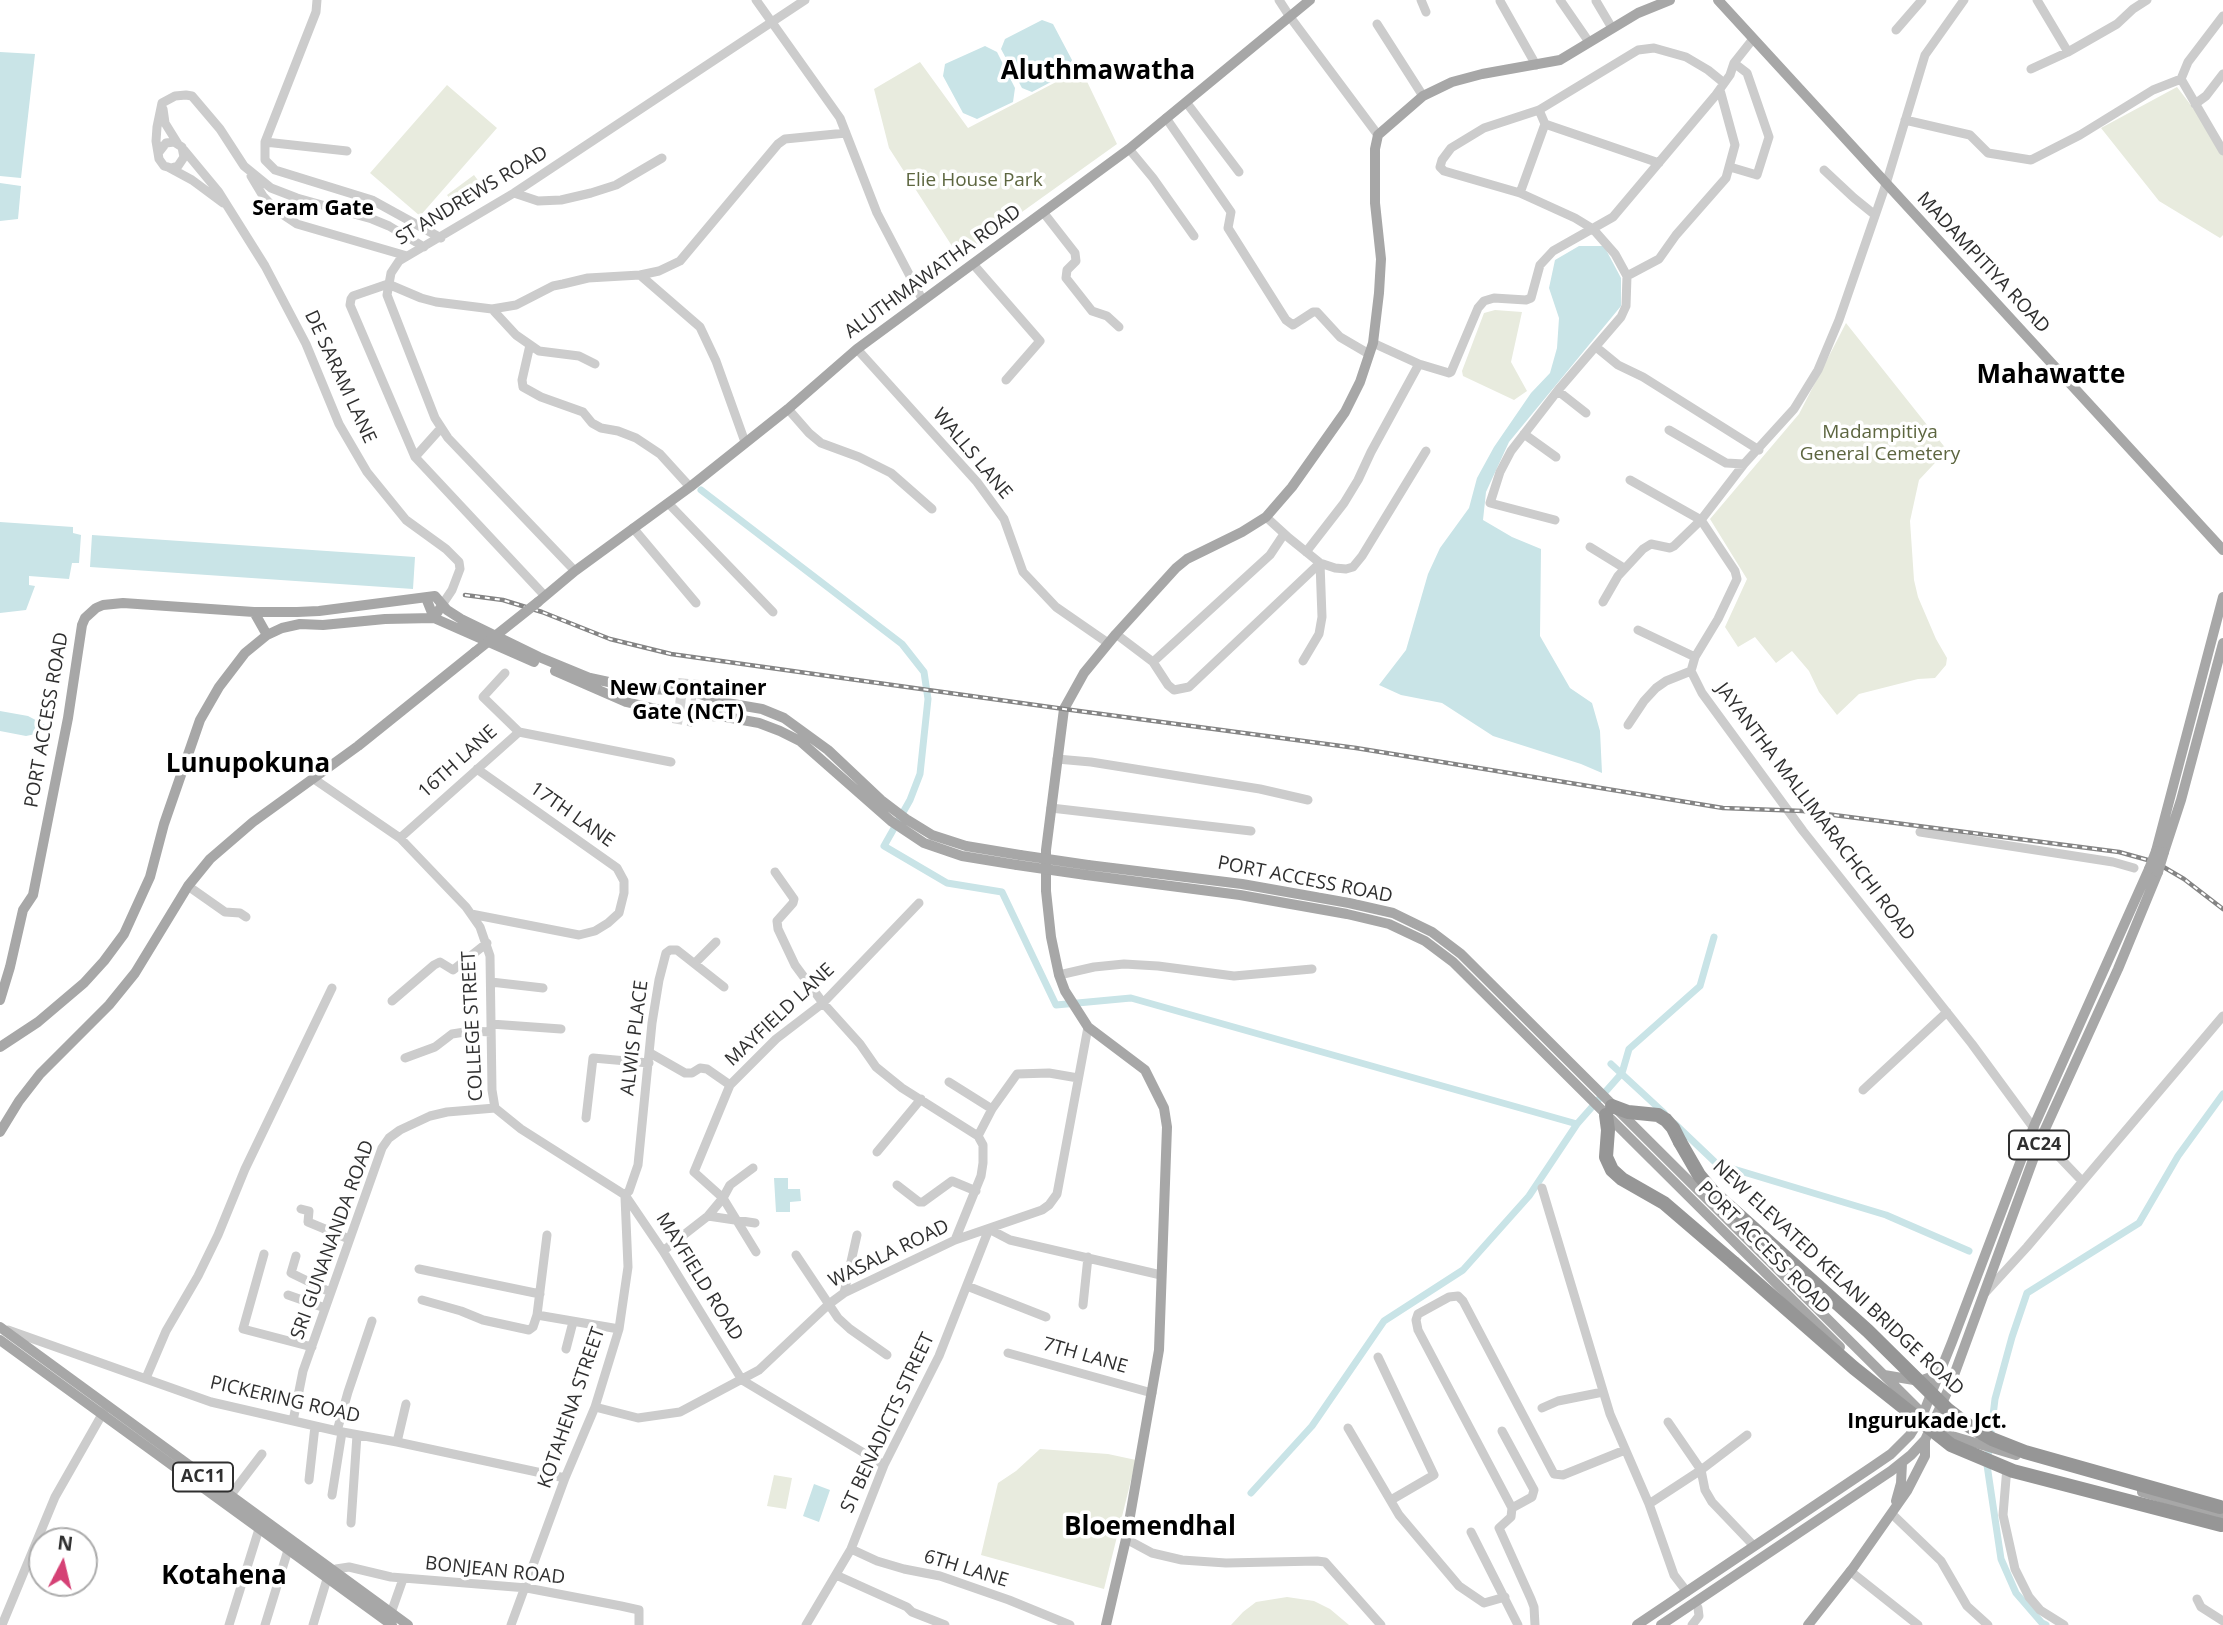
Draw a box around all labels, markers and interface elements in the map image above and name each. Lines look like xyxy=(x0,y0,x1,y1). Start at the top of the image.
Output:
district label: Aluthmawatha xyxy=(1001,56,1195,88)
street label: ST ANDREWS ROAD xyxy=(392,142,552,250)
park label: Elie House Park xyxy=(905,170,1043,192)
street label: MADAMPITIYA ROAD xyxy=(1912,188,2054,338)
district label: Seram Gate xyxy=(252,196,374,222)
street label: ALUTHMAWATHA ROAD xyxy=(840,200,1026,344)
street label: DE SARAM LANE xyxy=(299,307,381,447)
district label: Mahawatte xyxy=(1977,360,2125,392)
street label: WALLS LANE xyxy=(927,404,1017,504)
park label: Madampitiya General Cemetery xyxy=(1800,422,1960,466)
street label: PORT ACCESS ROAD xyxy=(20,630,74,810)
district label: New Container Gate (NCT) xyxy=(609,676,767,726)
street label: JAYANTHA MALLIMARACHCHI ROAD xyxy=(1710,679,1920,945)
street label: 16TH LANE xyxy=(414,721,502,803)
district label: Lunupokuna xyxy=(166,749,330,781)
street label: 17TH LANE xyxy=(525,778,619,852)
street label: PORT ACCESS ROAD xyxy=(1215,852,1395,908)
street label: COLLEGE STREET xyxy=(458,950,488,1102)
street label: MAYFIELD LANE xyxy=(721,959,839,1071)
street label: ALWIS PLACE xyxy=(617,979,653,1097)
road number: AC24 xyxy=(2009,1130,2069,1160)
street label: SRI GUNANANDA ROAD xyxy=(286,1137,380,1343)
street label: NEW ELEVATED KELANI BRIDGE ROAD xyxy=(1708,1155,1968,1401)
street label: PORT ACCESS ROAD xyxy=(1693,1177,1835,1319)
street label: MAYFIELD ROAD xyxy=(651,1209,747,1345)
street label: WASALA ROAD xyxy=(825,1215,953,1293)
street label: KOTAHENA STREET xyxy=(534,1324,610,1492)
street label: ST BENADICTS STREET xyxy=(836,1329,940,1517)
street label: 7TH LANE xyxy=(1040,1333,1130,1379)
street label: PICKERING ROAD xyxy=(208,1372,362,1428)
district label: Ingurukade Jct. xyxy=(1847,1409,2007,1435)
road number: AC11 xyxy=(173,1462,233,1492)
district label: Bloemendhal xyxy=(1064,1512,1236,1544)
north arrow xyxy=(28,1527,98,1597)
text: N xyxy=(56,1529,75,1557)
street label: 6TH LANE xyxy=(921,1545,1011,1593)
street label: BONJEAN ROAD xyxy=(424,1552,566,1590)
district label: Kotahena xyxy=(161,1561,287,1593)

